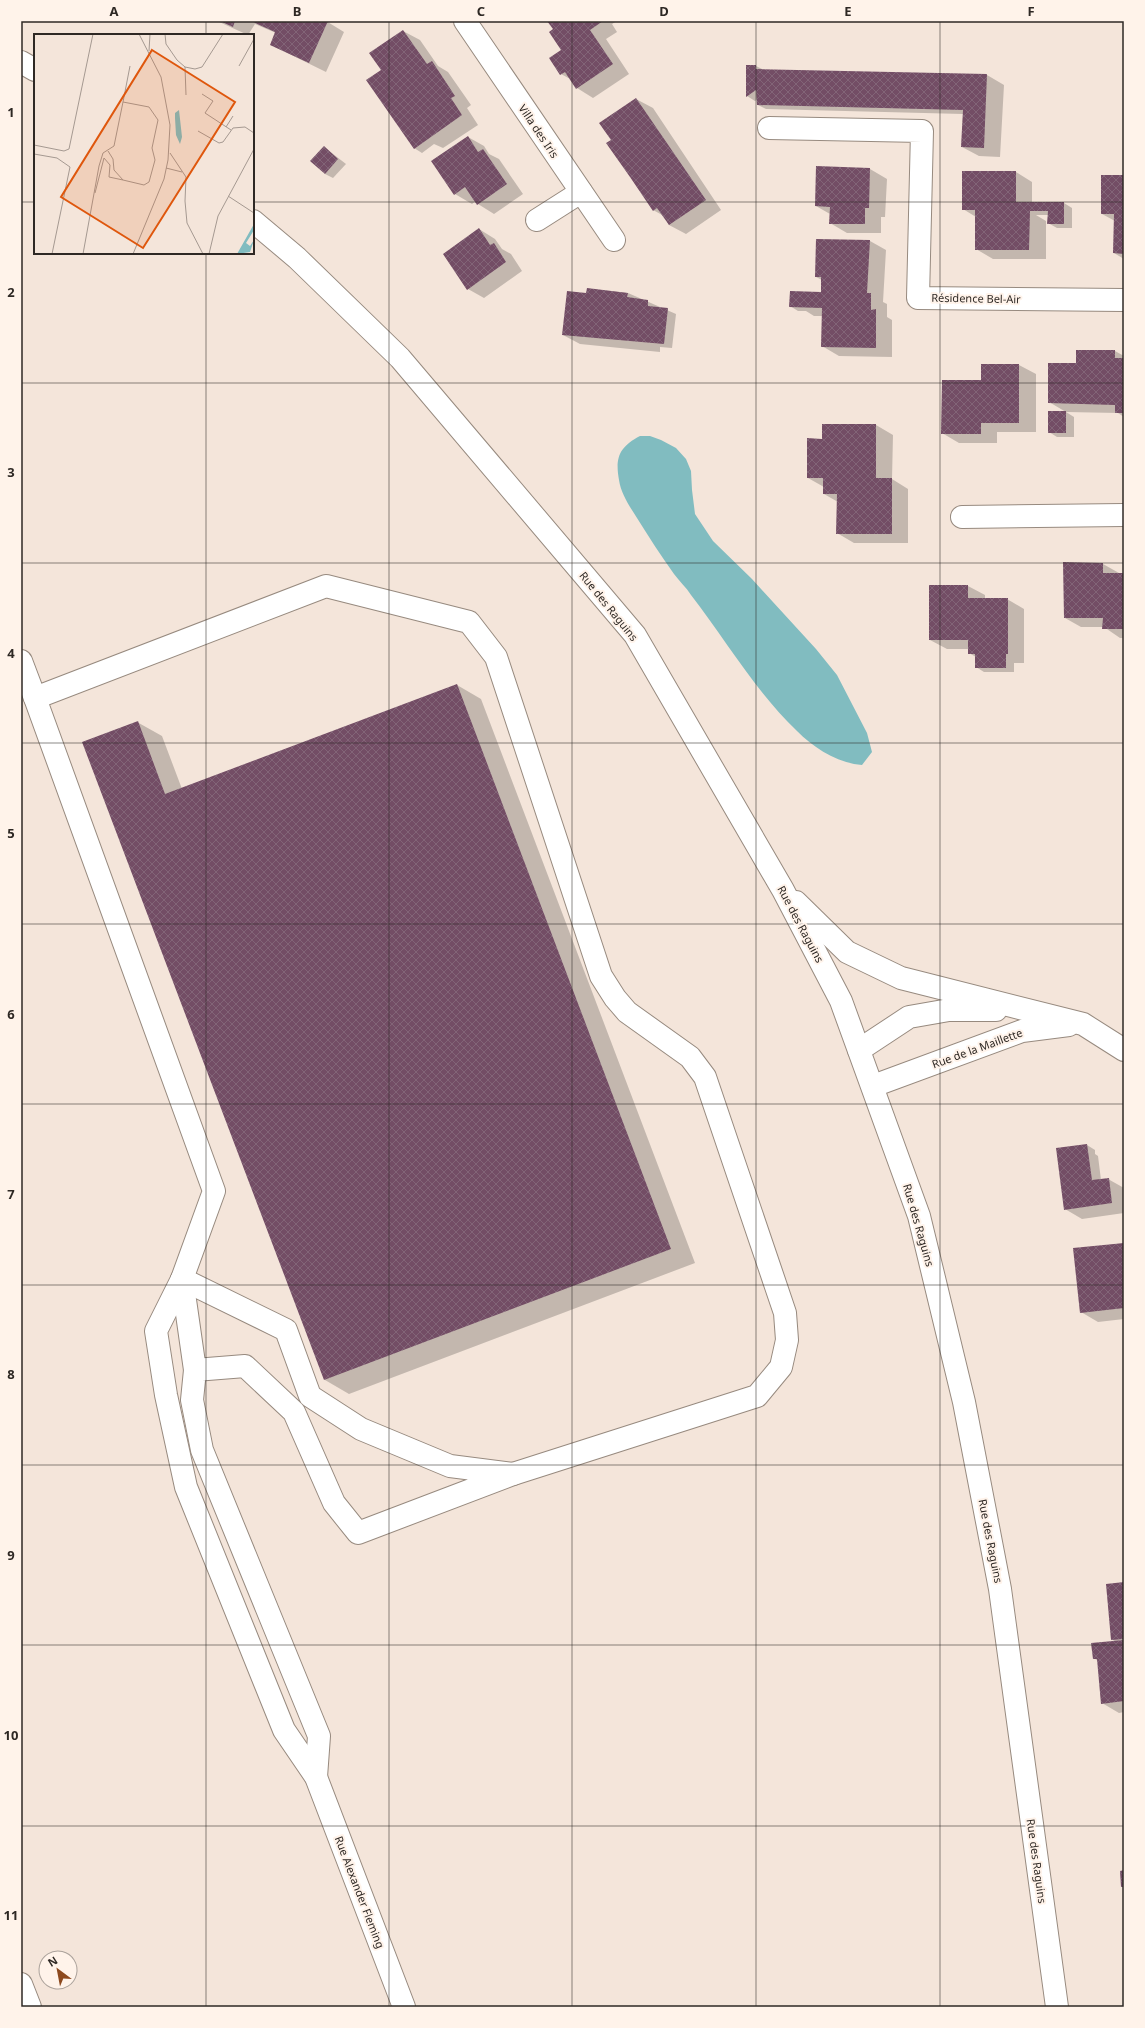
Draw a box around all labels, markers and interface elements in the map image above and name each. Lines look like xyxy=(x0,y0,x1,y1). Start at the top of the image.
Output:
text: A xyxy=(110,2,119,20)
text: B xyxy=(293,2,301,20)
text: C xyxy=(477,2,485,20)
text: D xyxy=(659,2,669,20)
text: E xyxy=(844,2,852,20)
text: F xyxy=(1027,2,1035,20)
inset map xyxy=(34,34,254,254)
street label: Villa des Iris xyxy=(516,101,562,161)
text: 1 xyxy=(7,103,15,121)
text: 2 xyxy=(7,283,15,301)
street label: Résidence Bel-Air xyxy=(931,290,1021,306)
text: 3 xyxy=(7,463,15,481)
street label: Rue des Raguins xyxy=(576,568,642,644)
text: 4 xyxy=(7,644,15,662)
text: 5 xyxy=(7,824,15,842)
street label: Rue des Raguins xyxy=(774,883,828,965)
text: 6 xyxy=(7,1005,15,1023)
street label: Rue de la Maillette xyxy=(930,1025,1024,1071)
street label: Rue des Raguins xyxy=(900,1182,938,1268)
text: 7 xyxy=(7,1185,15,1203)
text: 8 xyxy=(7,1365,15,1383)
street label: Rue des Raguins xyxy=(976,1498,1006,1584)
text: 9 xyxy=(7,1546,15,1564)
text: 10 xyxy=(4,1726,18,1744)
street label: Rue des Raguins xyxy=(1024,1818,1050,1904)
street label: Rue Alexander Fleming xyxy=(332,1834,388,1950)
text: 11 xyxy=(4,1906,18,1924)
north arrow xyxy=(38,1950,78,1990)
text: N xyxy=(45,1952,60,1970)

